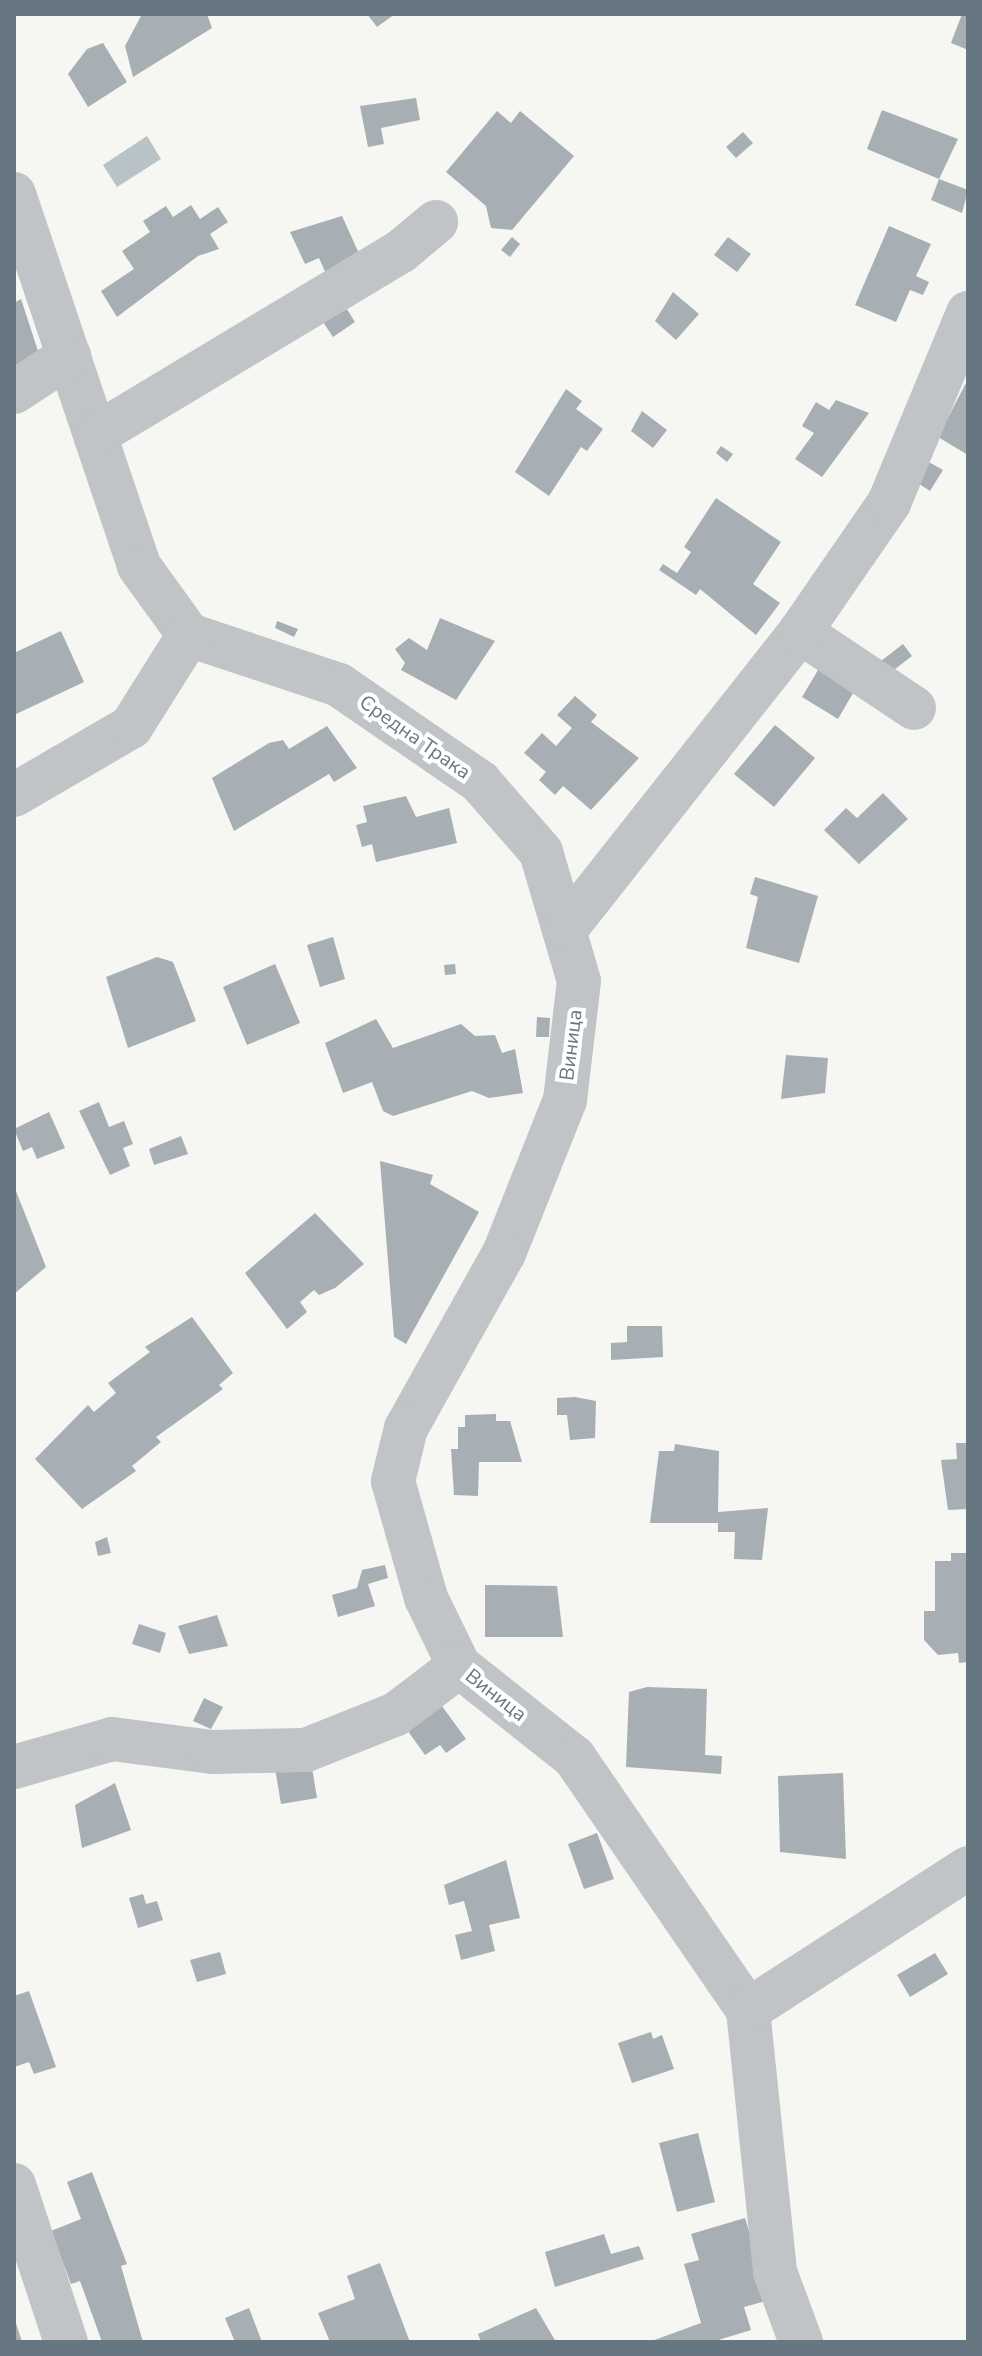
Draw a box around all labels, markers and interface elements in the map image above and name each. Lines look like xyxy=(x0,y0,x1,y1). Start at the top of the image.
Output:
street label: Средна Трака xyxy=(355,690,475,784)
street label: Виница xyxy=(555,1008,587,1082)
street label: Виница xyxy=(460,1664,532,1726)

